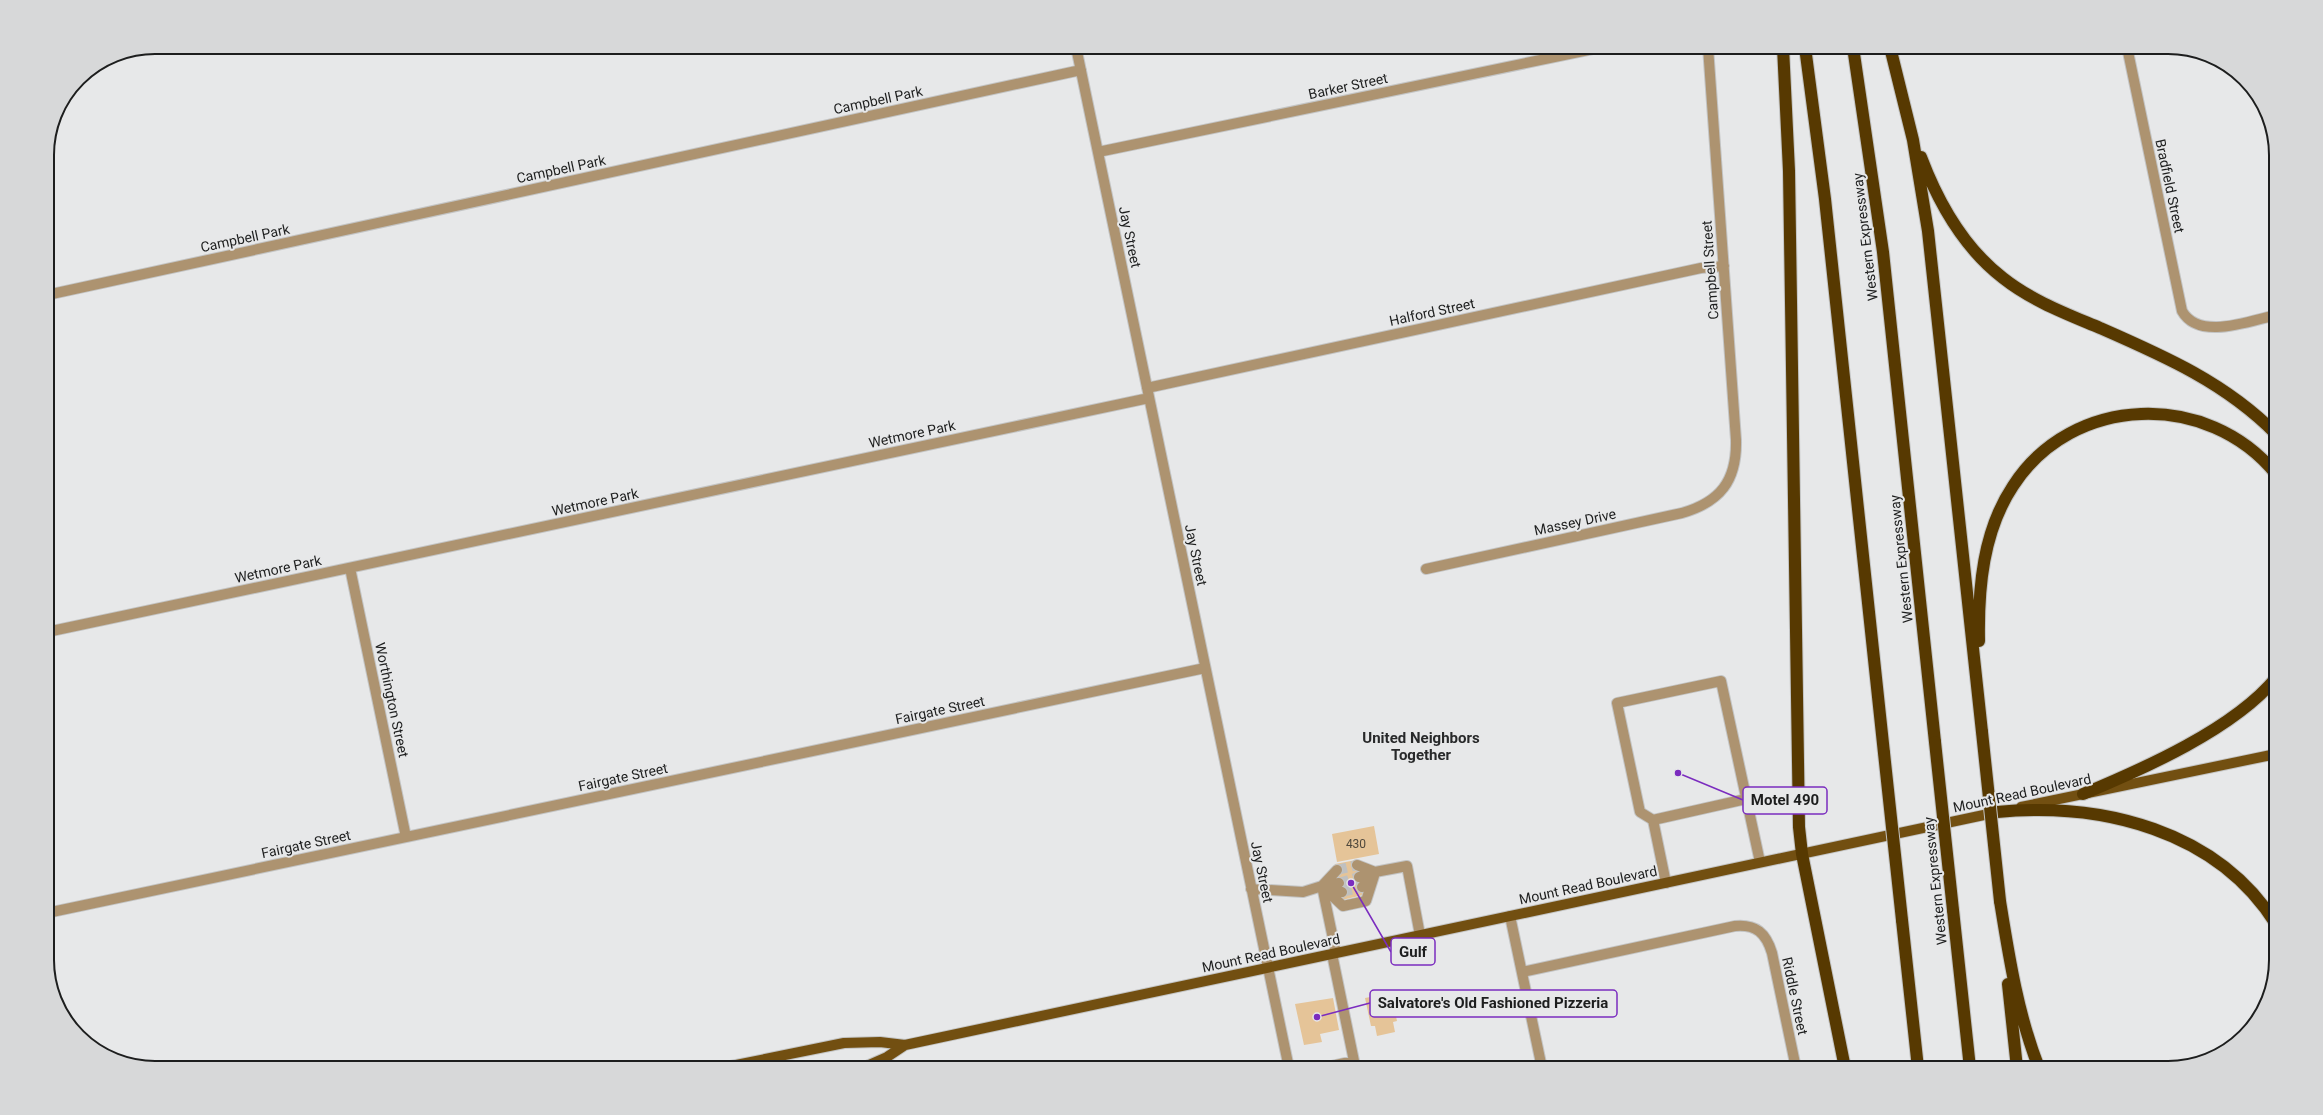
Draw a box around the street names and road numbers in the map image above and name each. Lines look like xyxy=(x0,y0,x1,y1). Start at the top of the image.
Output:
street label: Barker Street xyxy=(1307,70,1389,102)
street label: Campbell Park xyxy=(832,83,925,117)
street label: Bradfield Street xyxy=(2152,138,2188,235)
street label: Campbell Park xyxy=(515,152,608,186)
street label: Western Expressway xyxy=(1849,172,1881,302)
street label: Jay Street xyxy=(1116,205,1144,270)
street label: Campbell Street xyxy=(1699,219,1721,320)
street label: Campbell Park xyxy=(199,221,292,255)
street label: Halford Street xyxy=(1388,295,1477,329)
street label: Wetmore Park xyxy=(867,417,958,451)
street label: Wetmore Park xyxy=(550,485,641,519)
street label: Western Expressway xyxy=(1886,494,1916,624)
street label: Massey Drive xyxy=(1533,506,1617,538)
street label: Jay Street xyxy=(1182,523,1210,588)
street label: Wetmore Park xyxy=(233,552,324,586)
street label: Worthington Street xyxy=(372,641,412,759)
street label: Fairgate Street xyxy=(894,693,987,727)
street label: Fairgate Street xyxy=(577,760,670,794)
street label: Mount Read Boulevard xyxy=(1952,771,2092,815)
street label: Western Expressway xyxy=(1920,816,1950,946)
street label: Fairgate Street xyxy=(260,827,353,861)
street label: Jay Street xyxy=(1248,840,1276,905)
street label: Mount Read Boulevard xyxy=(1518,863,1658,907)
street label: Mount Read Boulevard xyxy=(1201,931,1341,975)
street label: Riddle Street xyxy=(1779,956,1811,1037)

